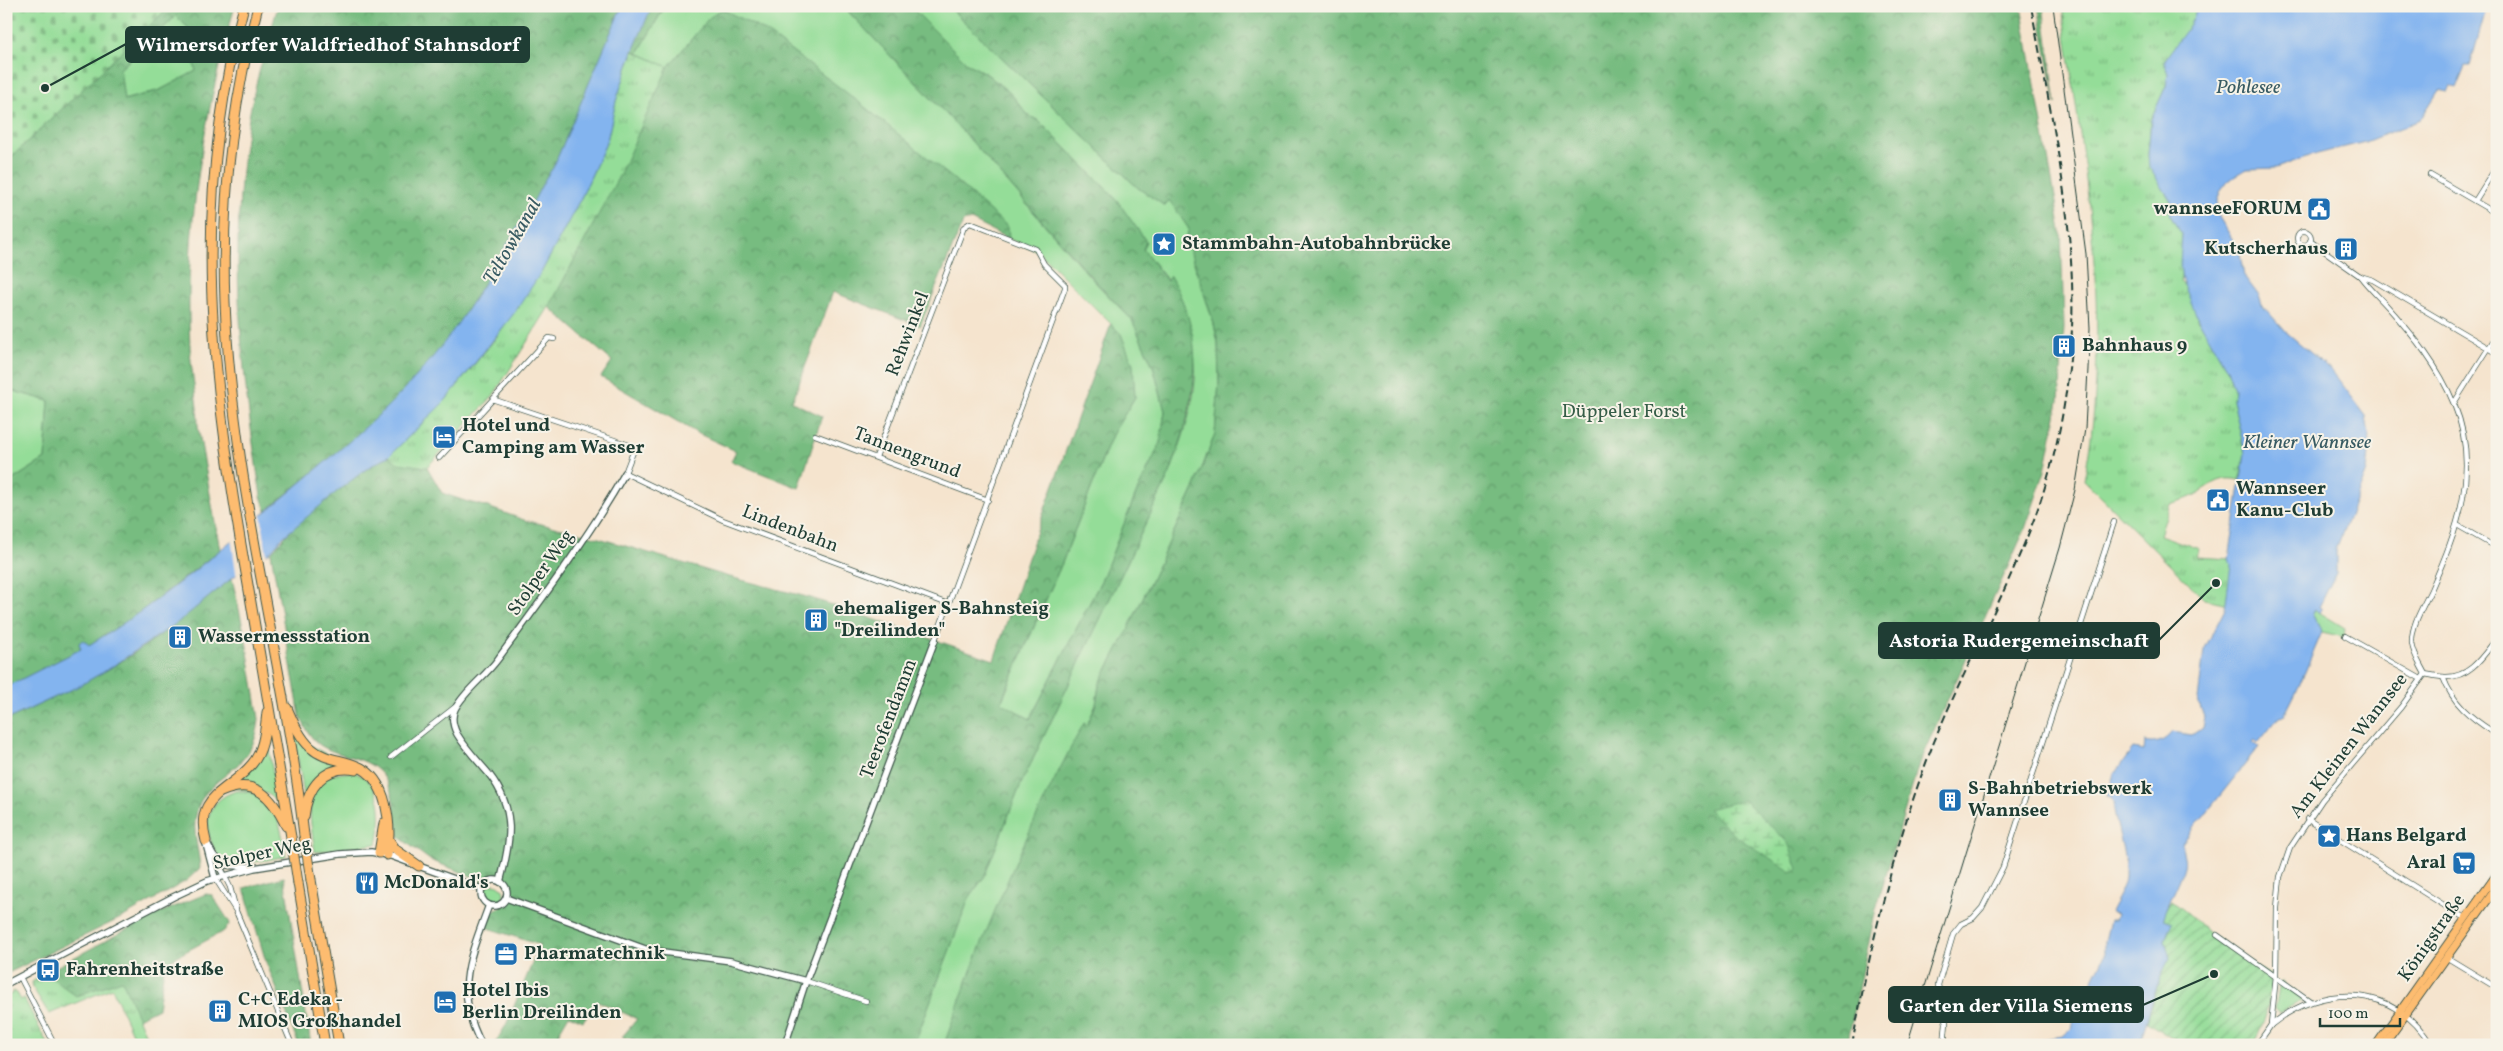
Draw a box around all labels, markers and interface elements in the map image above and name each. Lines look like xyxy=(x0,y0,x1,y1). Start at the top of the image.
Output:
callout: Wilmersdorfer Waldfriedhof Stahnsdorf xyxy=(126,27,529,62)
text: Wilmersdorfer Waldfriedhof Stahnsdorf xyxy=(136,32,522,60)
water label: Pohlesee xyxy=(2216,74,2281,102)
water label: Teltowkanal xyxy=(477,194,549,290)
place label: wannseeFORUM xyxy=(2154,196,2302,222)
public building icon: wannseeFORUM xyxy=(2306,196,2332,222)
place icon: Stammbahn-Autobahnbrücke xyxy=(1151,231,1177,257)
place label: Stammbahn-Autobahnbrücke xyxy=(1182,231,1451,257)
place label: Kutscherhaus xyxy=(2204,236,2328,262)
building icon: Kutscherhaus xyxy=(2333,236,2359,262)
street label: Rehwinkel xyxy=(880,288,936,380)
building icon: Bahnhaus 9 xyxy=(2051,333,2077,359)
place label: Bahnhaus 9 xyxy=(2082,333,2187,359)
park label: Düppeler Forst xyxy=(1562,399,1687,425)
place label: Hotel und Camping am Wasser xyxy=(462,413,645,461)
street label: Tannengrund xyxy=(850,421,964,485)
hotel icon: Hotel und Camping am Wasser xyxy=(431,424,457,450)
water label: Kleiner Wannsee xyxy=(2243,429,2372,457)
place label: Wannseer Kanu-Club xyxy=(2236,476,2333,524)
public building icon: Wannseer Kanu-Club xyxy=(2205,487,2231,513)
street label: Lindenbahn xyxy=(738,499,842,559)
street label: Stolper Weg xyxy=(502,525,580,621)
place label: ehemaliger S-Bahnsteig "Dreilinden" xyxy=(834,596,1049,644)
building icon: ehemaliger S-Bahnsteig "Dreilinden" xyxy=(803,607,829,633)
callout: Astoria Rudergemeinschaft xyxy=(1879,623,2159,658)
building icon: Wassermessstation xyxy=(167,624,193,650)
place label: Wassermessstation xyxy=(198,624,370,650)
text: Astoria Rudergemeinschaft xyxy=(1889,628,2149,656)
street label: Teerofendamm xyxy=(854,655,924,783)
street label: Am Kleinen Wannsee xyxy=(2284,668,2414,824)
place label: S-Bahnbetriebswerk Wannsee xyxy=(1968,776,2153,824)
building icon: S-Bahnbetriebswerk Wannsee xyxy=(1937,787,1963,813)
place icon: Hans Belgard xyxy=(2316,823,2342,849)
place label: Hans Belgard xyxy=(2346,823,2467,849)
street label: Stolper Weg xyxy=(210,831,314,877)
place label: Aral xyxy=(2407,850,2446,876)
supermarket icon: Aral xyxy=(2451,850,2477,876)
restaurant icon: McDonald's xyxy=(354,870,380,896)
place label: McDonald's xyxy=(384,870,489,896)
street label: Königstraße xyxy=(2392,889,2472,987)
office icon: Pharmatechnik xyxy=(493,941,519,967)
place label: Pharmatechnik xyxy=(524,941,665,967)
bus stop icon: Fahrenheitstraße xyxy=(35,957,61,983)
place label: Fahrenheitstraße xyxy=(66,957,224,983)
place label: Hotel Ibis Berlin Dreilinden xyxy=(462,978,622,1026)
place label: C+C Edeka - MIOS Großhandel xyxy=(238,987,401,1035)
callout: Garten der Villa Siemens xyxy=(1889,987,2143,1022)
hotel icon: Hotel Ibis Berlin Dreilinden xyxy=(432,989,458,1015)
text: Garten der Villa Siemens xyxy=(1899,993,2133,1021)
scale bar xyxy=(2320,996,2400,1028)
building icon: C+C Edeka - MIOS Großhandel xyxy=(207,998,233,1024)
text: 100 m xyxy=(2328,1004,2368,1025)

